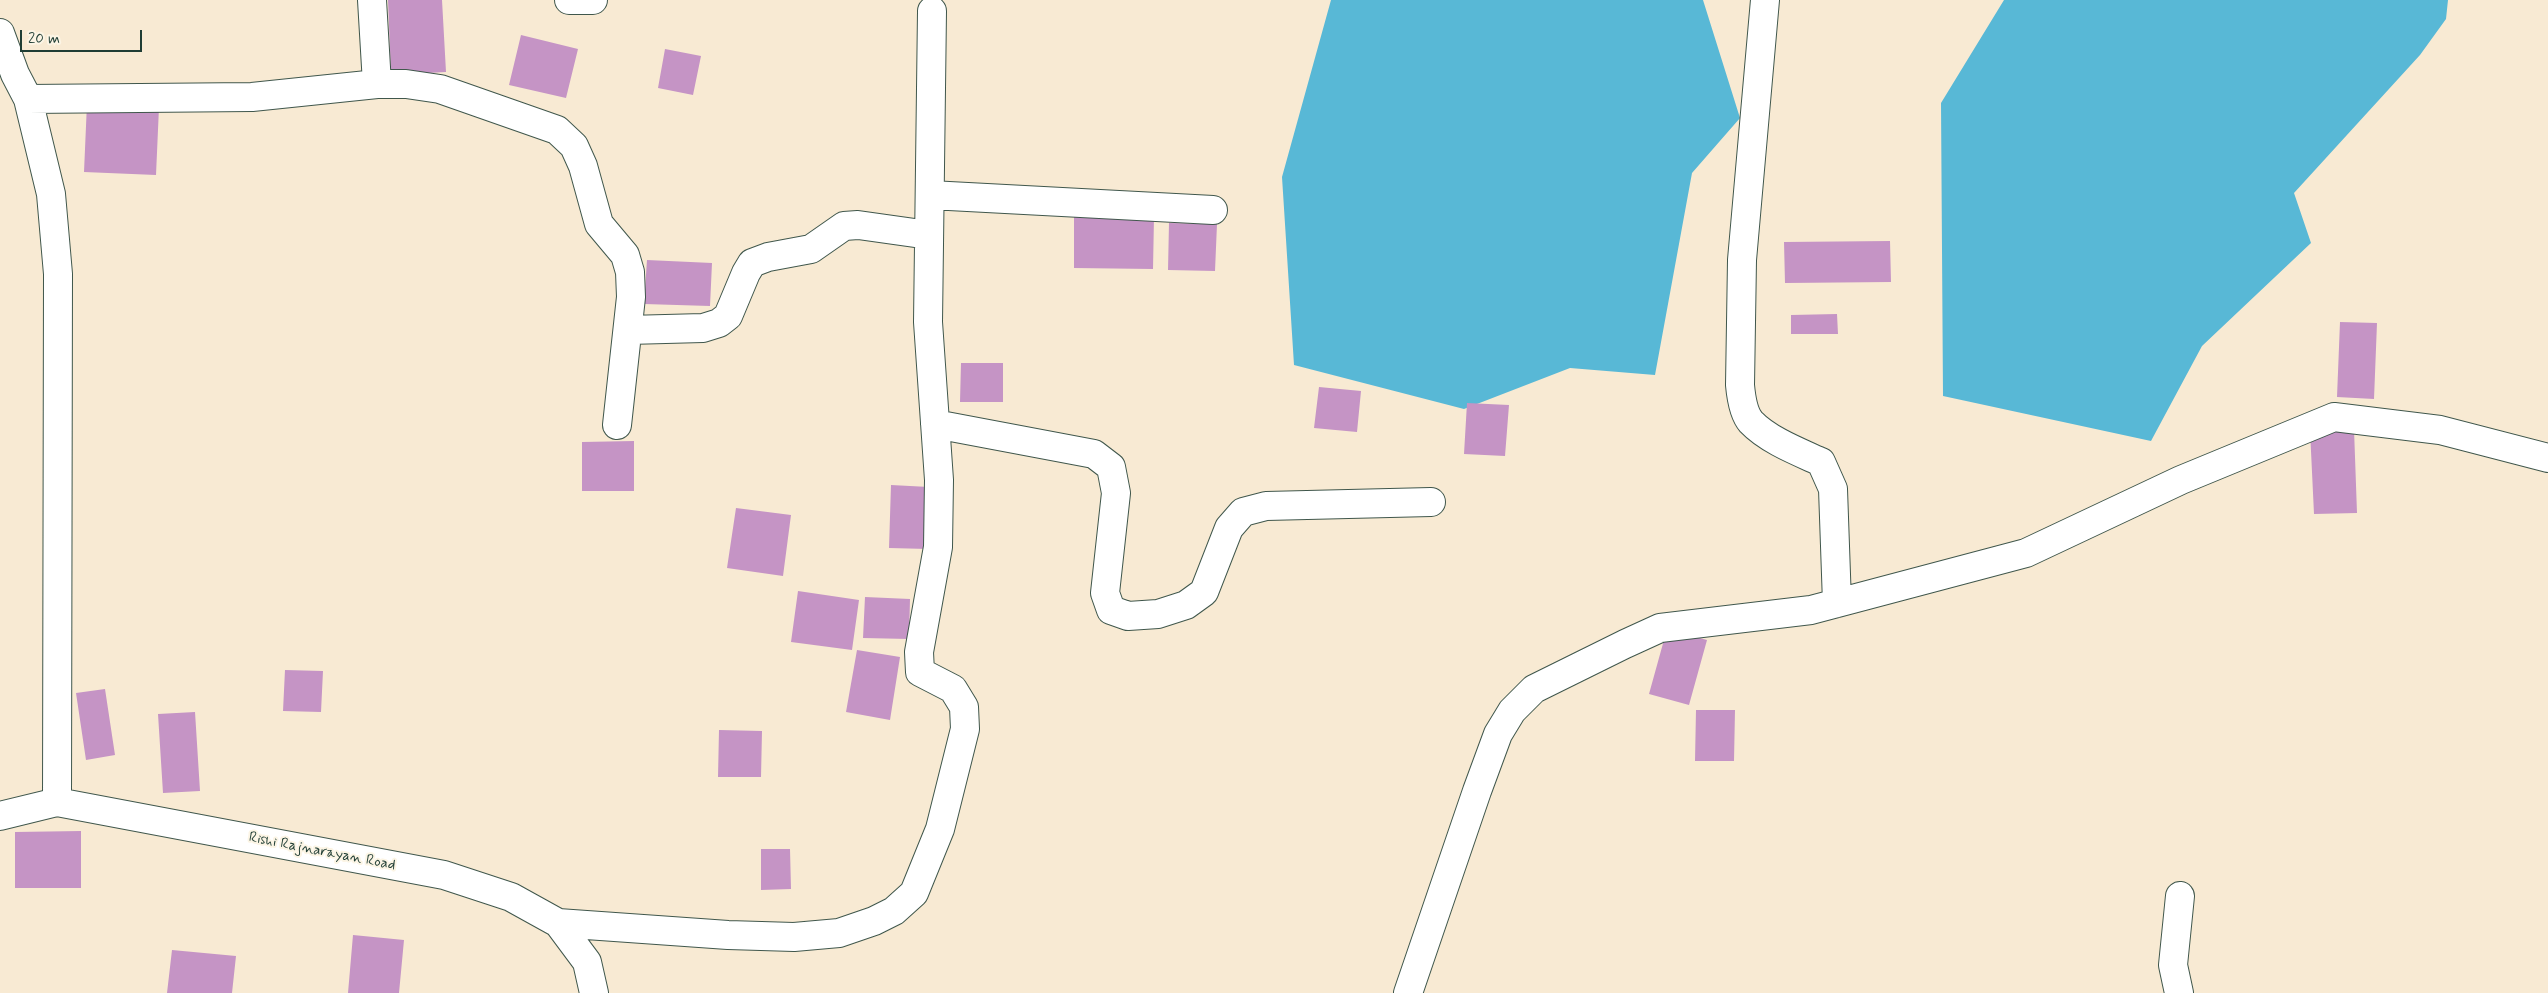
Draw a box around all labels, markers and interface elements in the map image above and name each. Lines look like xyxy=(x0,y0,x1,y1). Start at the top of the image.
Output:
scale bar xyxy=(22,20,145,52)
text: 20 m xyxy=(28,29,60,49)
street label: Rishi Rajnarayan Road xyxy=(247,829,397,875)

